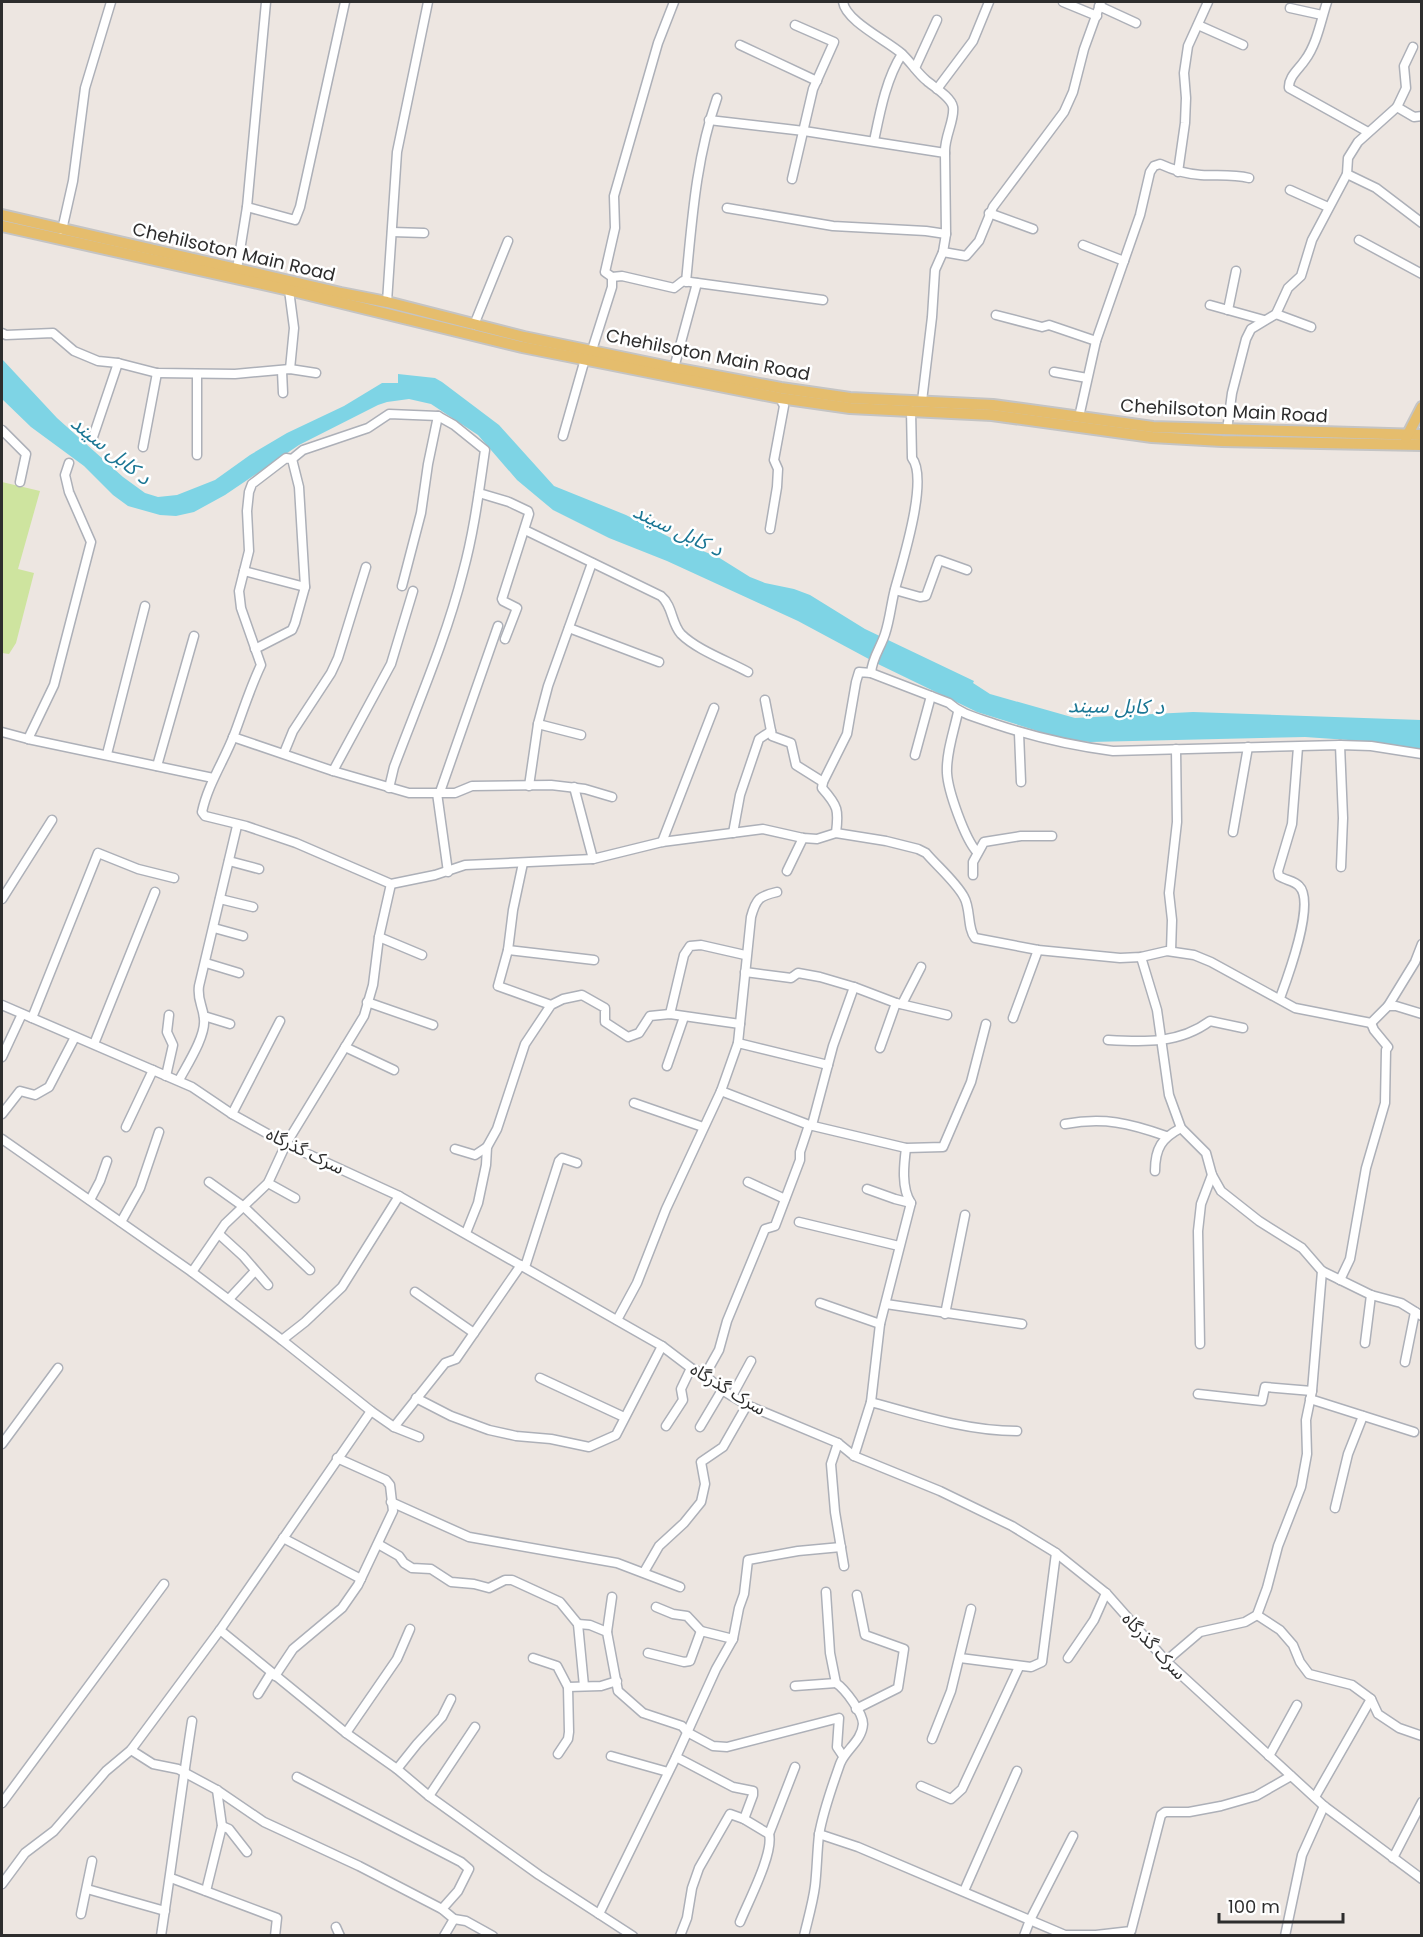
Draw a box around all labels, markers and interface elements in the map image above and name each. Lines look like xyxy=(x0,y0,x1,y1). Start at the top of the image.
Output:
street label: Chehilsoton Main Road xyxy=(130,216,338,287)
street label: Chehilsoton Main Road xyxy=(604,322,812,387)
street label: Chehilsoton Main Road xyxy=(1120,393,1328,428)
water label: د کابل سيند xyxy=(65,409,158,491)
water label: د کابل سيند xyxy=(629,497,728,563)
water label: د کابل سيند xyxy=(1068,691,1165,721)
street label: سرک گذرگاه xyxy=(262,1121,348,1180)
street label: سرک گذرگاه xyxy=(686,1356,771,1421)
street label: سرک گذرگاه xyxy=(1117,1606,1192,1685)
scale bar xyxy=(1219,1886,1344,1924)
text: 100 m xyxy=(1228,1894,1280,1919)

